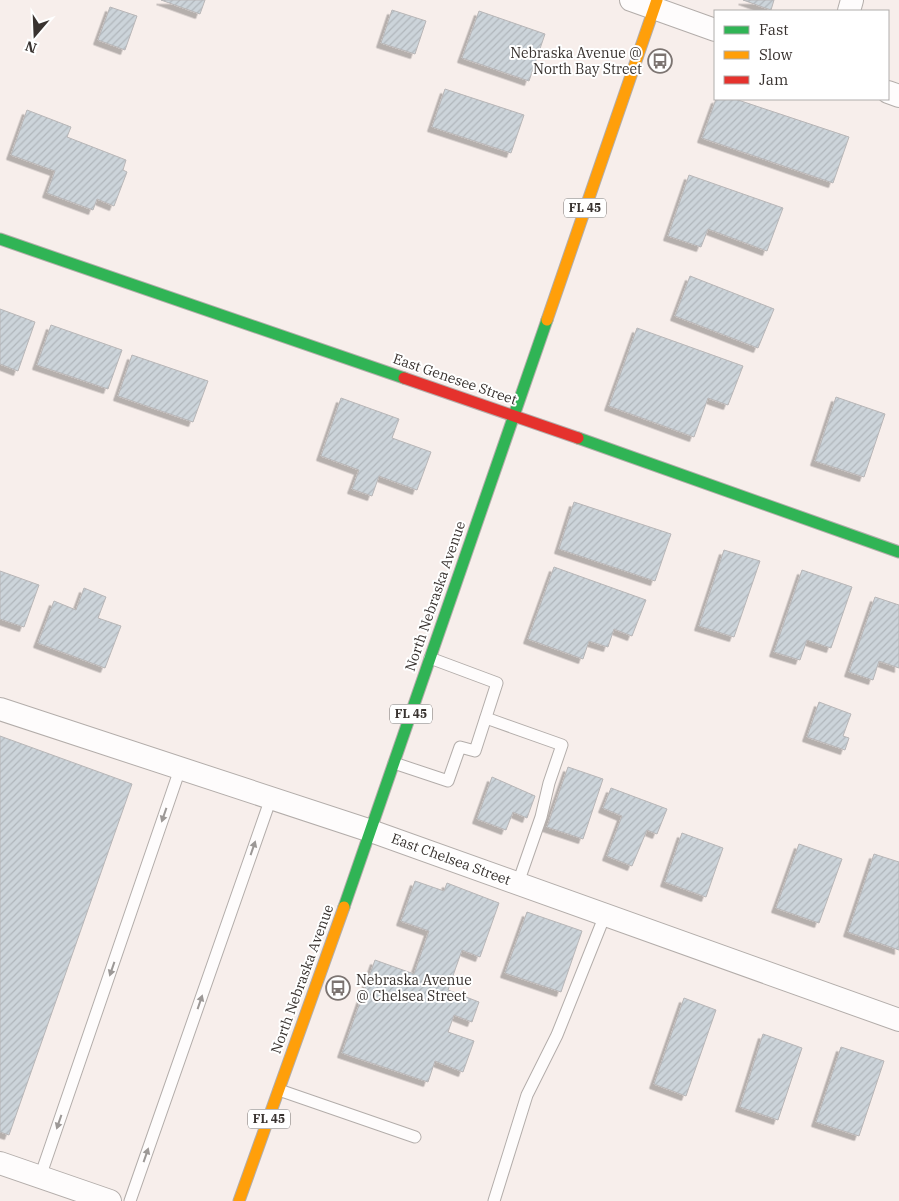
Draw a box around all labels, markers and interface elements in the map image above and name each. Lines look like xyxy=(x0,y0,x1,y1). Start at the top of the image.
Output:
north arrow xyxy=(10,10,60,60)
legend xyxy=(714,10,889,100)
text: Fast xyxy=(759,20,789,39)
text: N xyxy=(23,37,39,58)
place label: Nebraska Avenue @ North Bay Street xyxy=(510,44,642,78)
text: Slow xyxy=(759,45,793,64)
bus stop icon: Nebraska Avenue @ North Bay Street xyxy=(647,48,673,74)
text: Jam xyxy=(759,70,788,89)
road number: FL 45 xyxy=(564,198,606,218)
street label: East Genesee Street xyxy=(391,349,519,409)
street label: North Nebraska Avenue xyxy=(401,519,469,673)
road number: FL 45 xyxy=(390,704,432,724)
one-way arrow xyxy=(160,808,168,823)
street label: East Chelsea Street xyxy=(389,829,513,889)
one-way arrow xyxy=(249,840,257,855)
street label: North Nebraska Avenue xyxy=(267,902,337,1056)
one-way arrow xyxy=(107,961,115,976)
place label: Nebraska Avenue @ Chelsea Street xyxy=(356,971,472,1005)
bus stop icon: Nebraska Avenue @ Chelsea Street xyxy=(325,975,351,1001)
one-way arrow xyxy=(196,994,204,1009)
road number: FL 45 xyxy=(248,1110,290,1128)
one-way arrow xyxy=(55,1115,62,1130)
one-way arrow xyxy=(142,1147,150,1162)

